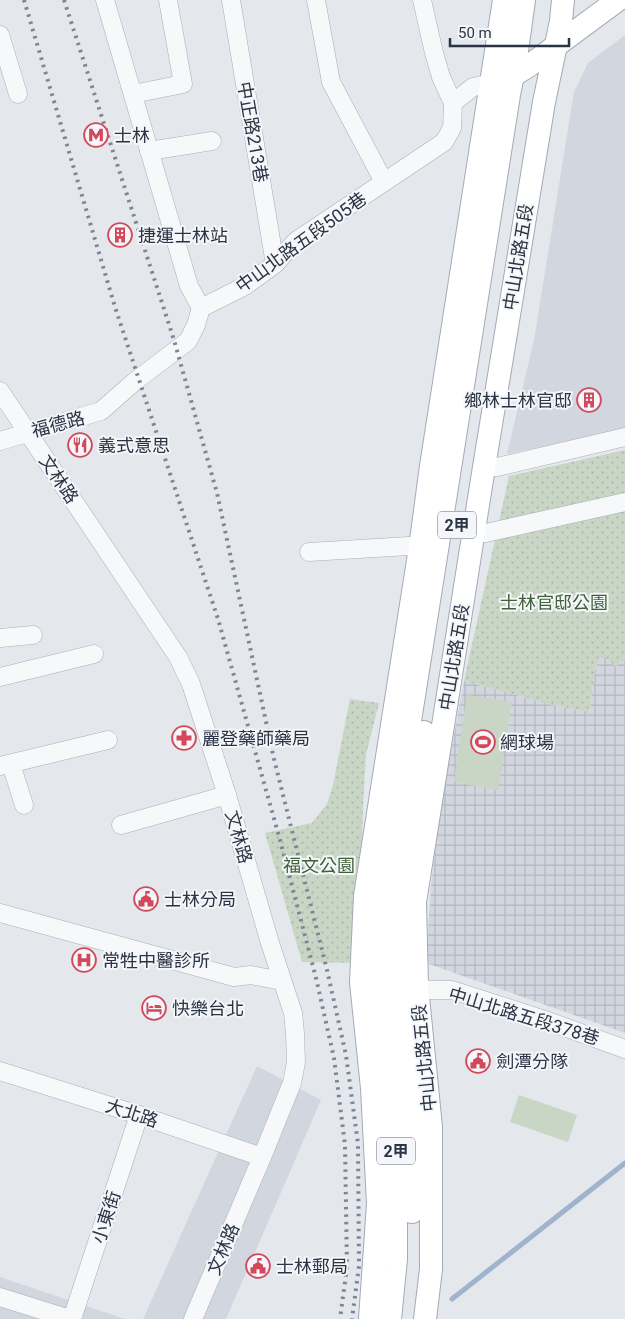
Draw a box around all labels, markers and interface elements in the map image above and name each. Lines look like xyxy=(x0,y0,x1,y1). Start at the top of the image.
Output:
scale bar xyxy=(450,15,569,47)
text: 50 m xyxy=(458,24,492,42)
street label: 中正路213巷 xyxy=(234,80,272,184)
metro station icon: 士林 xyxy=(83,122,109,148)
place label: 士林 xyxy=(114,125,150,146)
street label: 中山北路五段505巷 xyxy=(232,188,370,296)
street label: 中山北路五段 xyxy=(499,202,537,312)
building icon: 捷運士林站 xyxy=(107,222,133,248)
place label: 捷運士林站 xyxy=(138,225,228,246)
building icon: 鄉林士林官邸 xyxy=(576,387,602,413)
place label: 鄉林士林官邸 xyxy=(464,390,572,411)
street label: 福德路 xyxy=(29,407,87,441)
restaurant icon: 義式意思 xyxy=(67,432,93,458)
place label: 義式意思 xyxy=(98,435,170,456)
street label: 文林路 xyxy=(35,451,83,507)
road number: 2甲 xyxy=(438,512,476,538)
park label: 士林官邸公園 xyxy=(500,592,608,613)
street label: 中山北路五段 xyxy=(435,602,473,712)
pharmacy icon: 麗登藥師藥局 xyxy=(171,725,197,751)
place label: 麗登藥師藥局 xyxy=(202,728,310,749)
sports icon: 網球場 xyxy=(470,729,496,755)
place label: 網球場 xyxy=(500,732,554,753)
street label: 文林路 xyxy=(221,808,257,866)
park label: 福文公園 xyxy=(283,855,355,876)
public building icon: 士林分局 xyxy=(133,886,159,912)
place label: 士林分局 xyxy=(164,889,236,910)
hospital icon: 常牲中醫診所 xyxy=(71,947,97,973)
place label: 常牲中醫診所 xyxy=(102,950,210,971)
street label: 中山北路五段378巷 xyxy=(446,983,602,1049)
hotel icon: 快樂台北 xyxy=(141,995,167,1021)
place label: 快樂台北 xyxy=(172,998,244,1019)
street label: 中山北路五段 xyxy=(408,1003,440,1113)
public building icon: 劍潭分隊 xyxy=(465,1048,491,1074)
place label: 劍潭分隊 xyxy=(496,1051,568,1072)
street label: 大北路 xyxy=(103,1095,161,1131)
road number: 2甲 xyxy=(377,1138,415,1164)
street label: 小東街 xyxy=(88,1188,124,1246)
street label: 文林路 xyxy=(203,1220,243,1278)
public building icon: 士林郵局 xyxy=(245,1253,271,1279)
place label: 士林郵局 xyxy=(276,1256,348,1277)

